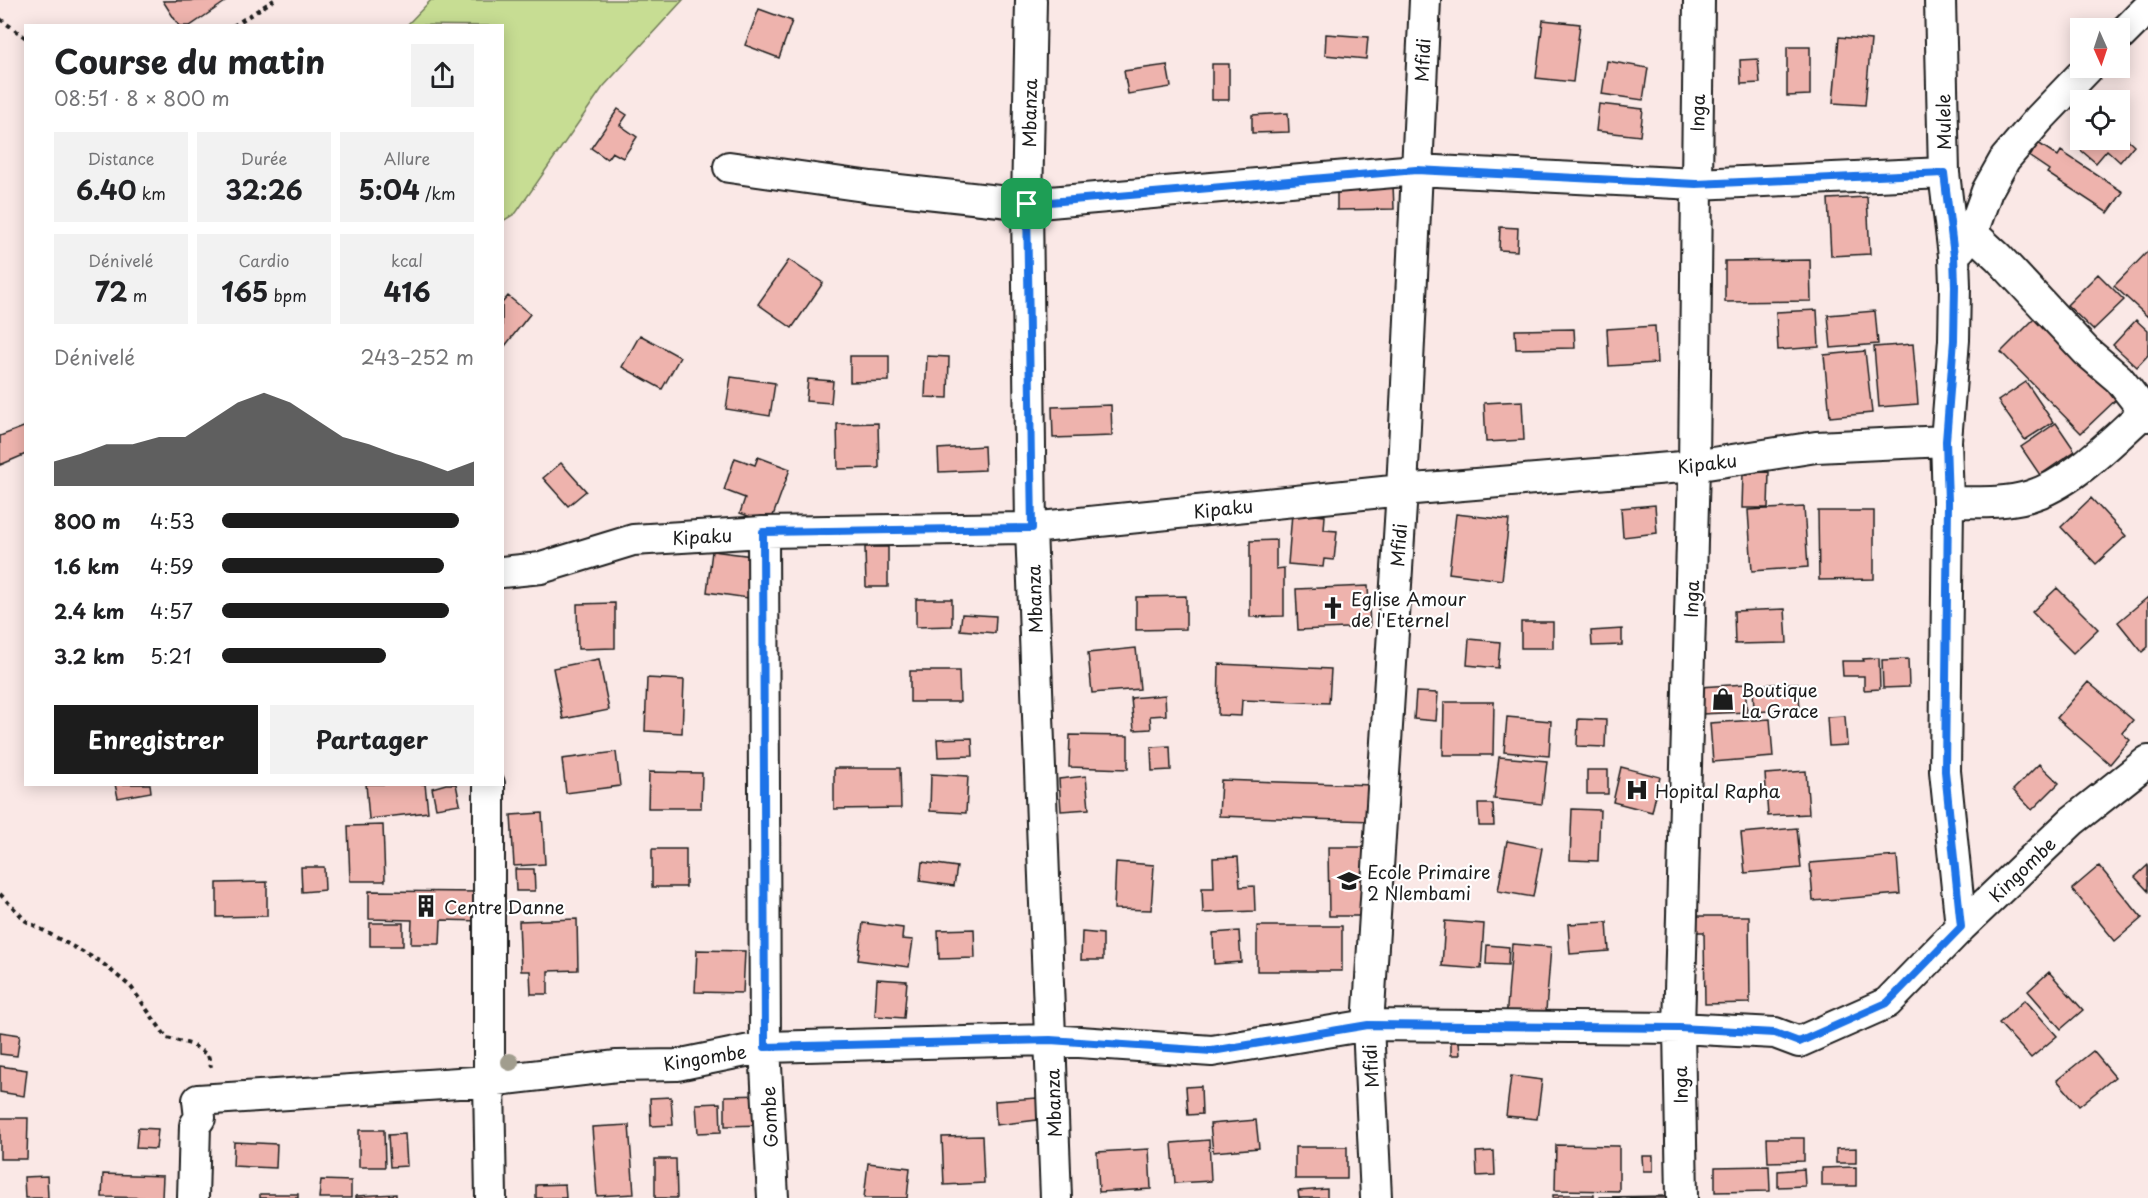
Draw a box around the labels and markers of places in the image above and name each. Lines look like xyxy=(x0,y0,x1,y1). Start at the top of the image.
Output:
pin xyxy=(1001,178,1052,229)
place label: Eglise Amour de l'Eternel xyxy=(1351,585,1467,633)
church icon: Eglise Amour de l'Eternel xyxy=(1320,595,1346,621)
place label: Boutique La Grace xyxy=(1741,676,1819,724)
shop icon: Boutique La Grace xyxy=(1710,686,1736,712)
hospital icon: Hopital Rapha xyxy=(1624,777,1650,803)
place label: Hopital Rapha xyxy=(1655,777,1781,804)
place label: Ecole Primaire 2 Nlembami xyxy=(1367,858,1490,906)
school or university icon: Ecole Primaire 2 Nlembami xyxy=(1336,868,1362,894)
building icon: Centre Danne xyxy=(413,893,439,919)
place label: Centre Danne xyxy=(444,893,565,920)

